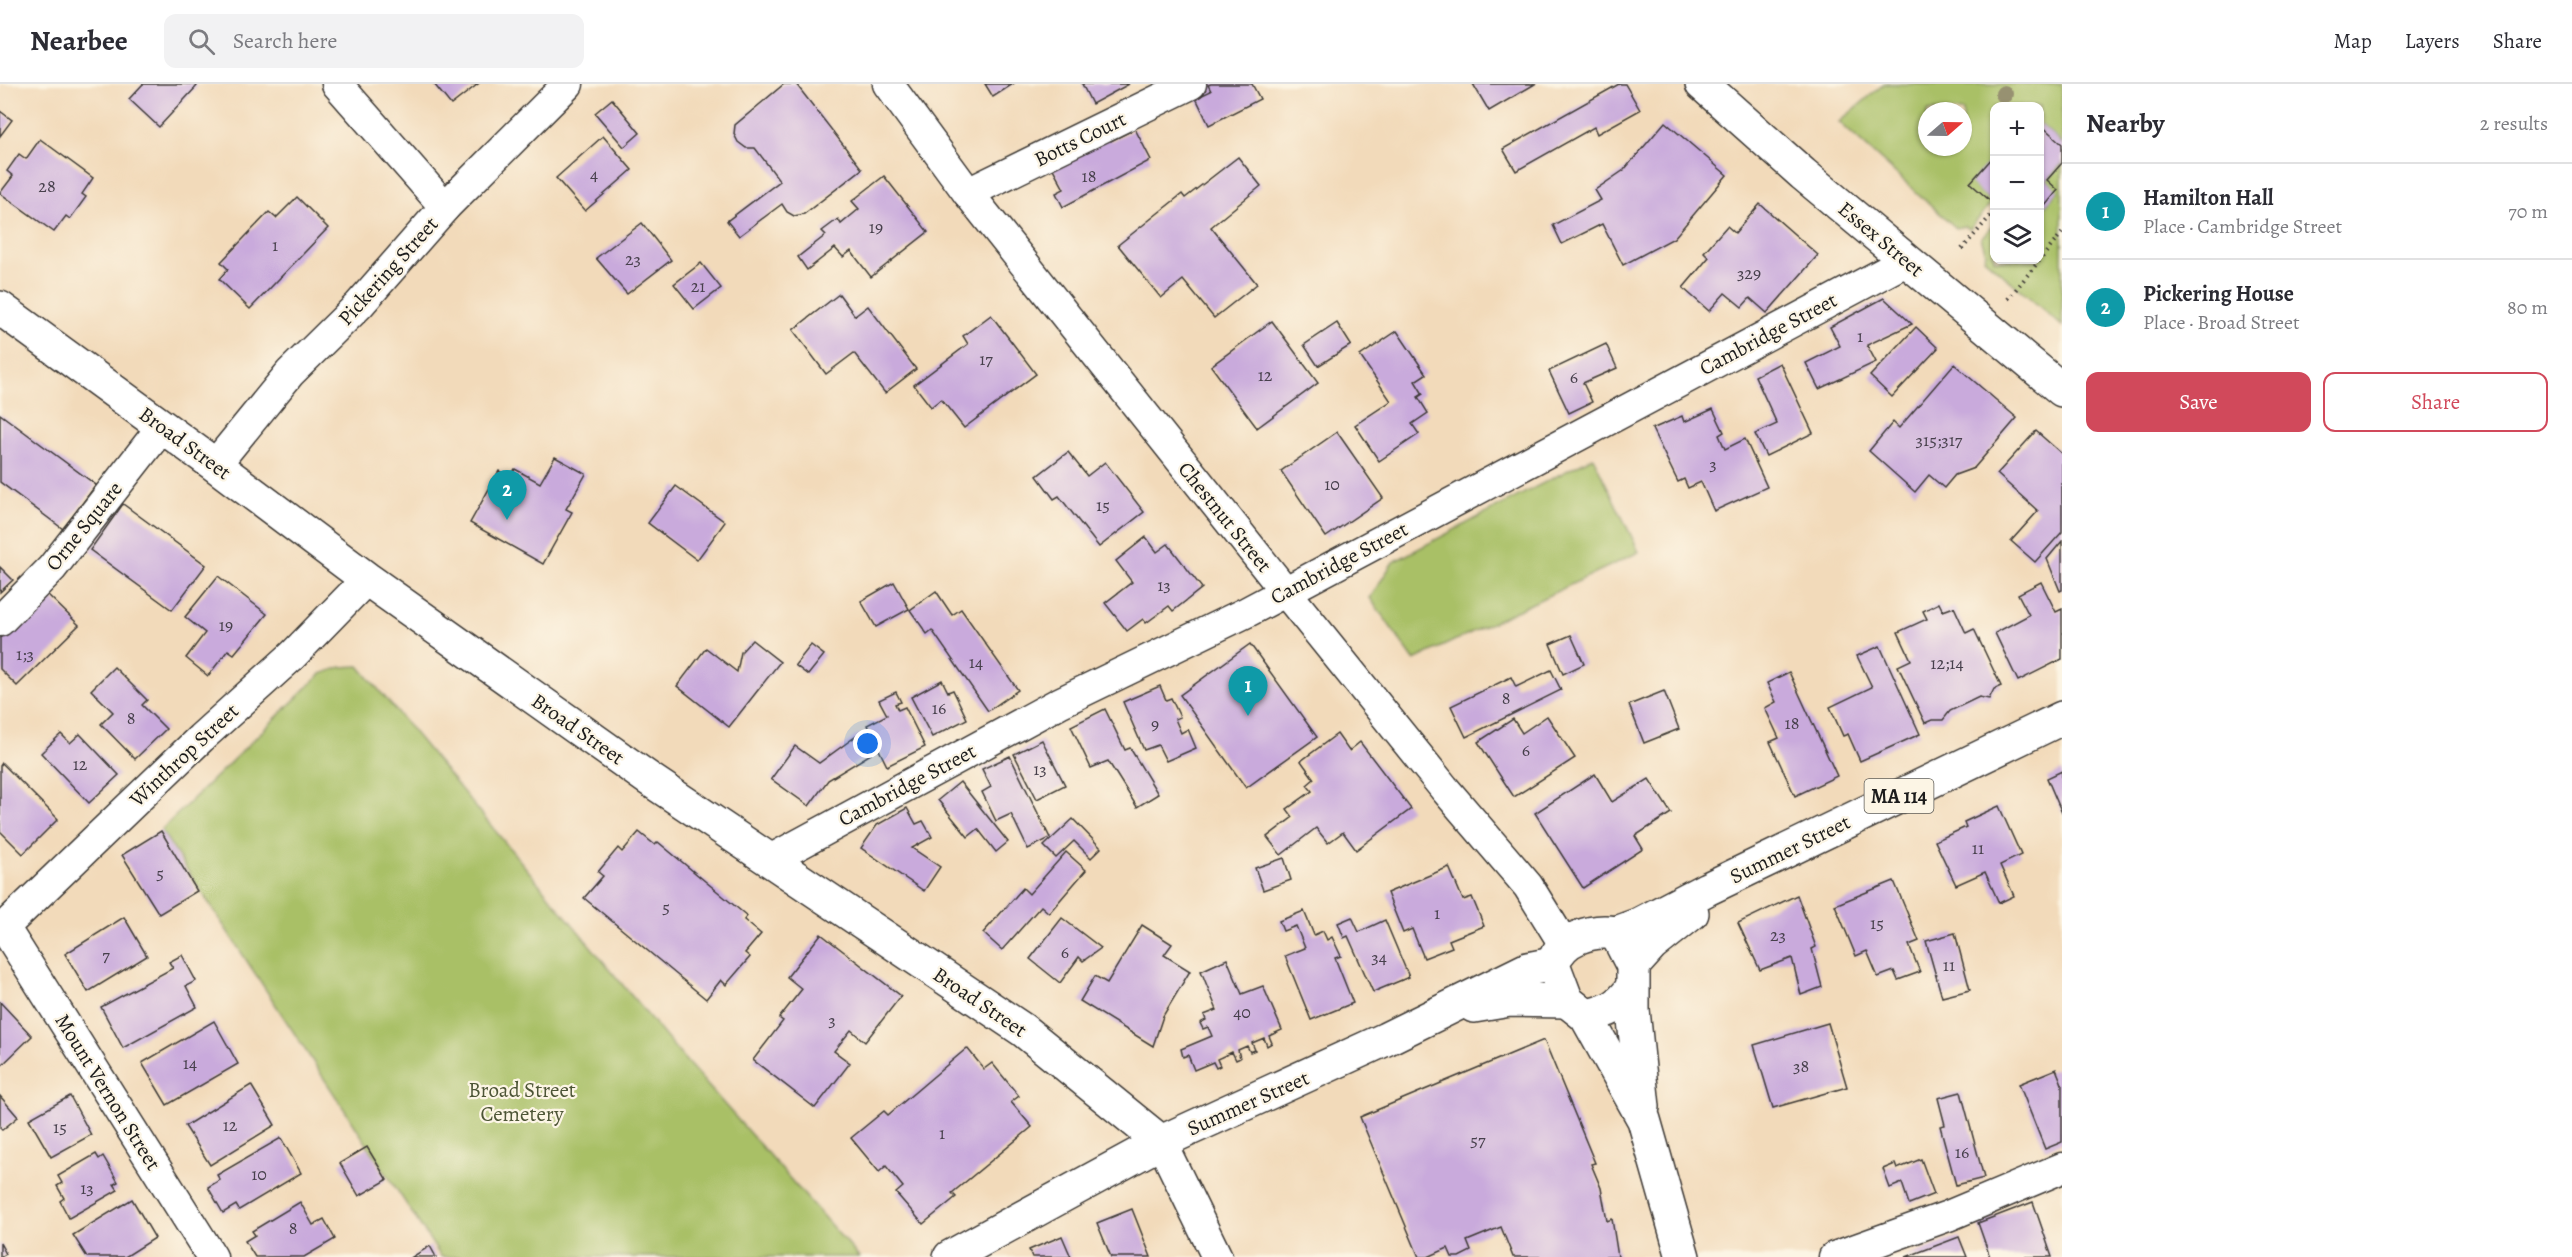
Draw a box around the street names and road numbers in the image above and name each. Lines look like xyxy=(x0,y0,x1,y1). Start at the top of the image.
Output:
street label: Botts Court xyxy=(1029,105,1131,173)
street label: Essex Street xyxy=(1832,195,1930,283)
street label: Pickering Street xyxy=(332,211,444,331)
street label: Cambridge Street xyxy=(1694,286,1842,382)
street label: Broad Street xyxy=(133,400,237,486)
street label: Chestnut Street xyxy=(1172,456,1278,578)
street label: Orne Square xyxy=(39,475,129,577)
street label: Cambridge Street xyxy=(1265,515,1413,611)
street label: Broad Street xyxy=(526,687,630,771)
street label: Winthrop Street xyxy=(123,697,245,813)
street label: Cambridge Street xyxy=(833,737,981,833)
road number: MA 114 xyxy=(1864,779,1934,813)
street label: Summer Street xyxy=(1725,808,1855,890)
street label: Broad Street xyxy=(928,960,1032,1044)
street label: Mount Vernon Street xyxy=(49,1008,168,1176)
street label: Summer Street xyxy=(1183,1064,1313,1142)

